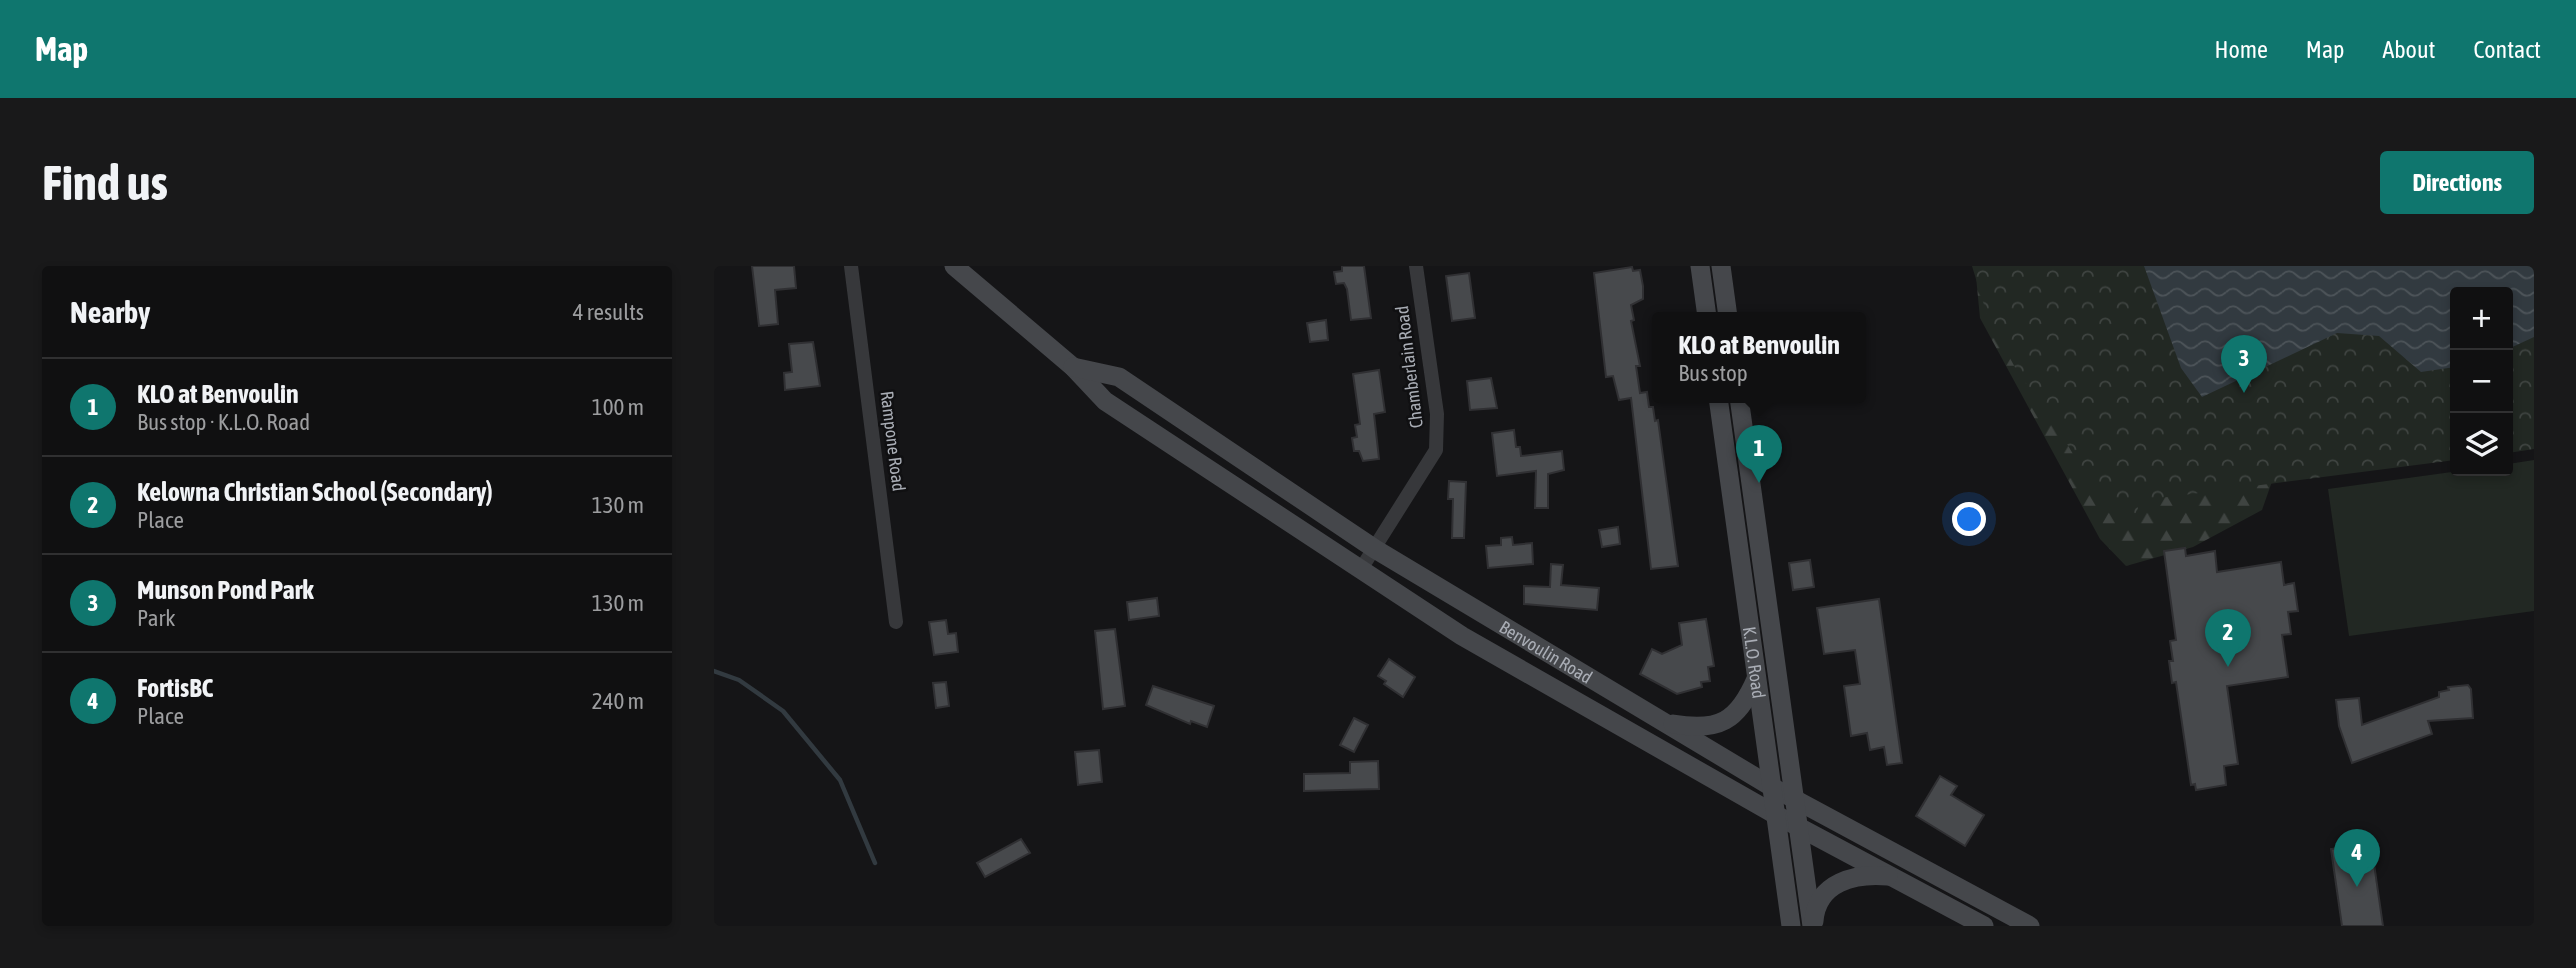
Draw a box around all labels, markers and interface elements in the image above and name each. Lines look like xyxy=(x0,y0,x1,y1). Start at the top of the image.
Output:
text: Map xyxy=(35,30,88,68)
text: Home xyxy=(2214,36,2268,63)
text: Map xyxy=(2306,36,2344,63)
text: About xyxy=(2382,36,2435,63)
text: Contact xyxy=(2473,36,2541,63)
button: Directions xyxy=(2380,151,2534,214)
text: Find us xyxy=(42,154,168,210)
map controls xyxy=(2450,287,2513,476)
button: + xyxy=(2450,287,2513,350)
text: Nearby xyxy=(70,295,150,329)
text: 4 results xyxy=(573,299,644,325)
street label: Chamberlain Road xyxy=(1391,305,1427,429)
popup xyxy=(1652,312,1866,403)
text: KLO at Benvoulin xyxy=(1678,330,1840,360)
pin: 3 xyxy=(2221,335,2267,393)
button: − xyxy=(2450,350,2513,413)
text: Bus stop xyxy=(1678,360,1748,386)
text: KLO at Benvoulin xyxy=(137,379,299,409)
street label: Rampone Road xyxy=(876,390,910,492)
text: 1 xyxy=(88,394,98,420)
text: 100 m xyxy=(592,394,644,420)
text: Bus stop · K.L.O. Road xyxy=(137,409,310,435)
button: layers xyxy=(2450,413,2513,476)
pin: 1 xyxy=(1736,425,1782,483)
text: Kelowna Christian School (Secondary) xyxy=(137,477,493,507)
text: 2 xyxy=(88,492,98,518)
text: 130 m xyxy=(592,492,644,518)
your location xyxy=(1952,502,1986,536)
text: Place xyxy=(137,507,184,533)
text: Munson Pond Park xyxy=(137,575,314,605)
text: 3 xyxy=(88,590,98,616)
text: 130 m xyxy=(592,590,644,616)
text: Park xyxy=(137,605,175,631)
pin: 2 xyxy=(2205,609,2251,667)
street label: Benvoulin Road xyxy=(1496,616,1596,687)
street label: K.L.O. Road xyxy=(1739,625,1770,700)
text: FortisBC xyxy=(137,673,213,703)
text: 4 xyxy=(88,688,98,714)
text: 240 m xyxy=(592,688,644,714)
text: Place xyxy=(137,703,184,729)
pin: 4 xyxy=(2334,829,2380,887)

